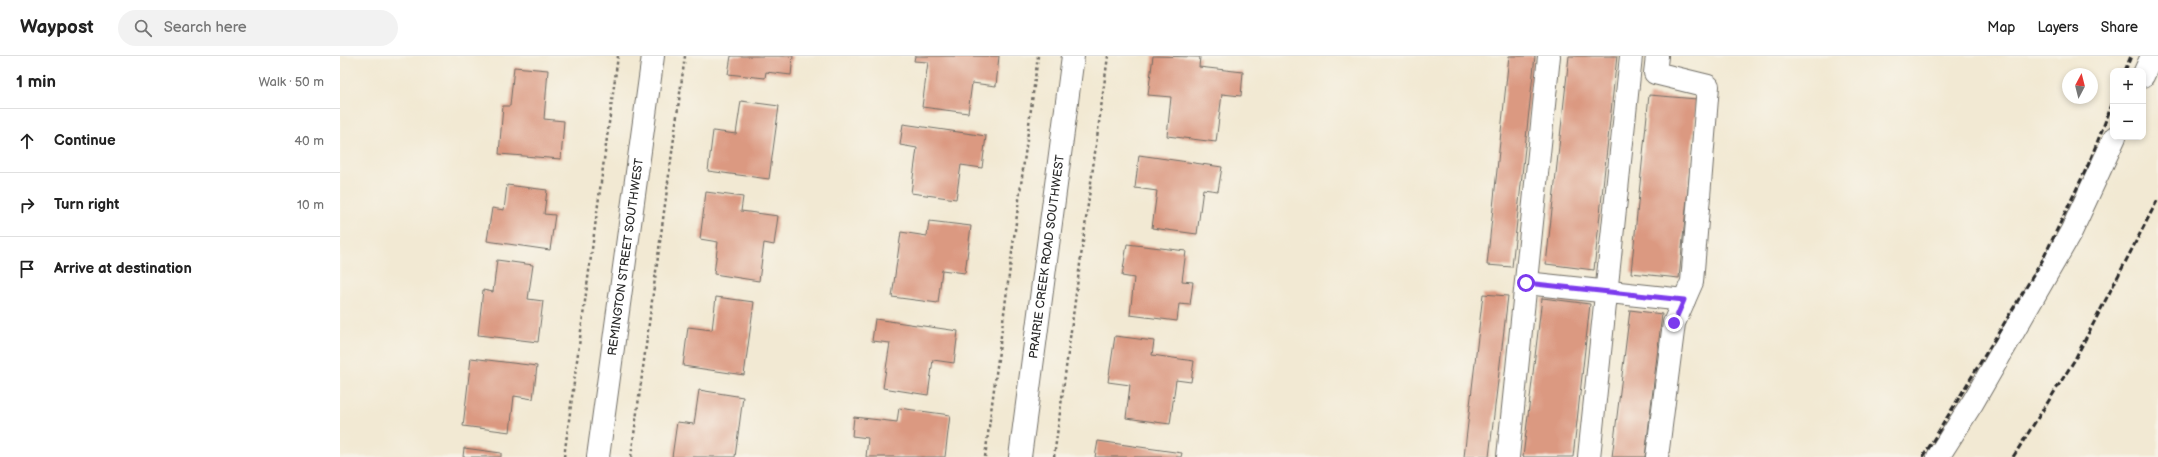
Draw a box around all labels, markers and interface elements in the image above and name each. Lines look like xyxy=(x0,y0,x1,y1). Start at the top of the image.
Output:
search box xyxy=(118,10,398,46)
text: Waypost xyxy=(20,16,94,39)
icon: search xyxy=(132,17,154,39)
text: Search here xyxy=(164,18,247,37)
text: Map xyxy=(1987,19,2015,36)
text: Layers xyxy=(2037,19,2079,36)
text: Share xyxy=(2101,19,2138,36)
north arrow xyxy=(2062,68,2098,104)
map controls xyxy=(2110,68,2146,140)
button: + xyxy=(2110,68,2146,104)
text: 1 min xyxy=(16,72,56,92)
text: Walk · 50 m xyxy=(258,74,324,90)
button: − xyxy=(2110,104,2146,140)
icon: ahead xyxy=(16,130,38,152)
text: Continue xyxy=(54,131,116,150)
text: 40 m xyxy=(294,133,324,149)
street label: PRAIRIE CREEK ROAD SOUTHWEST xyxy=(1026,153,1068,360)
street label: REMINGTON STREET SOUTHWEST xyxy=(605,157,647,357)
icon: right xyxy=(16,194,38,216)
text: Turn right xyxy=(54,195,119,214)
text: 10 m xyxy=(297,197,324,213)
icon: arrive xyxy=(16,258,38,280)
text: Arrive at destination xyxy=(54,259,192,278)
route start xyxy=(1517,274,1535,292)
route end xyxy=(1665,314,1683,332)

